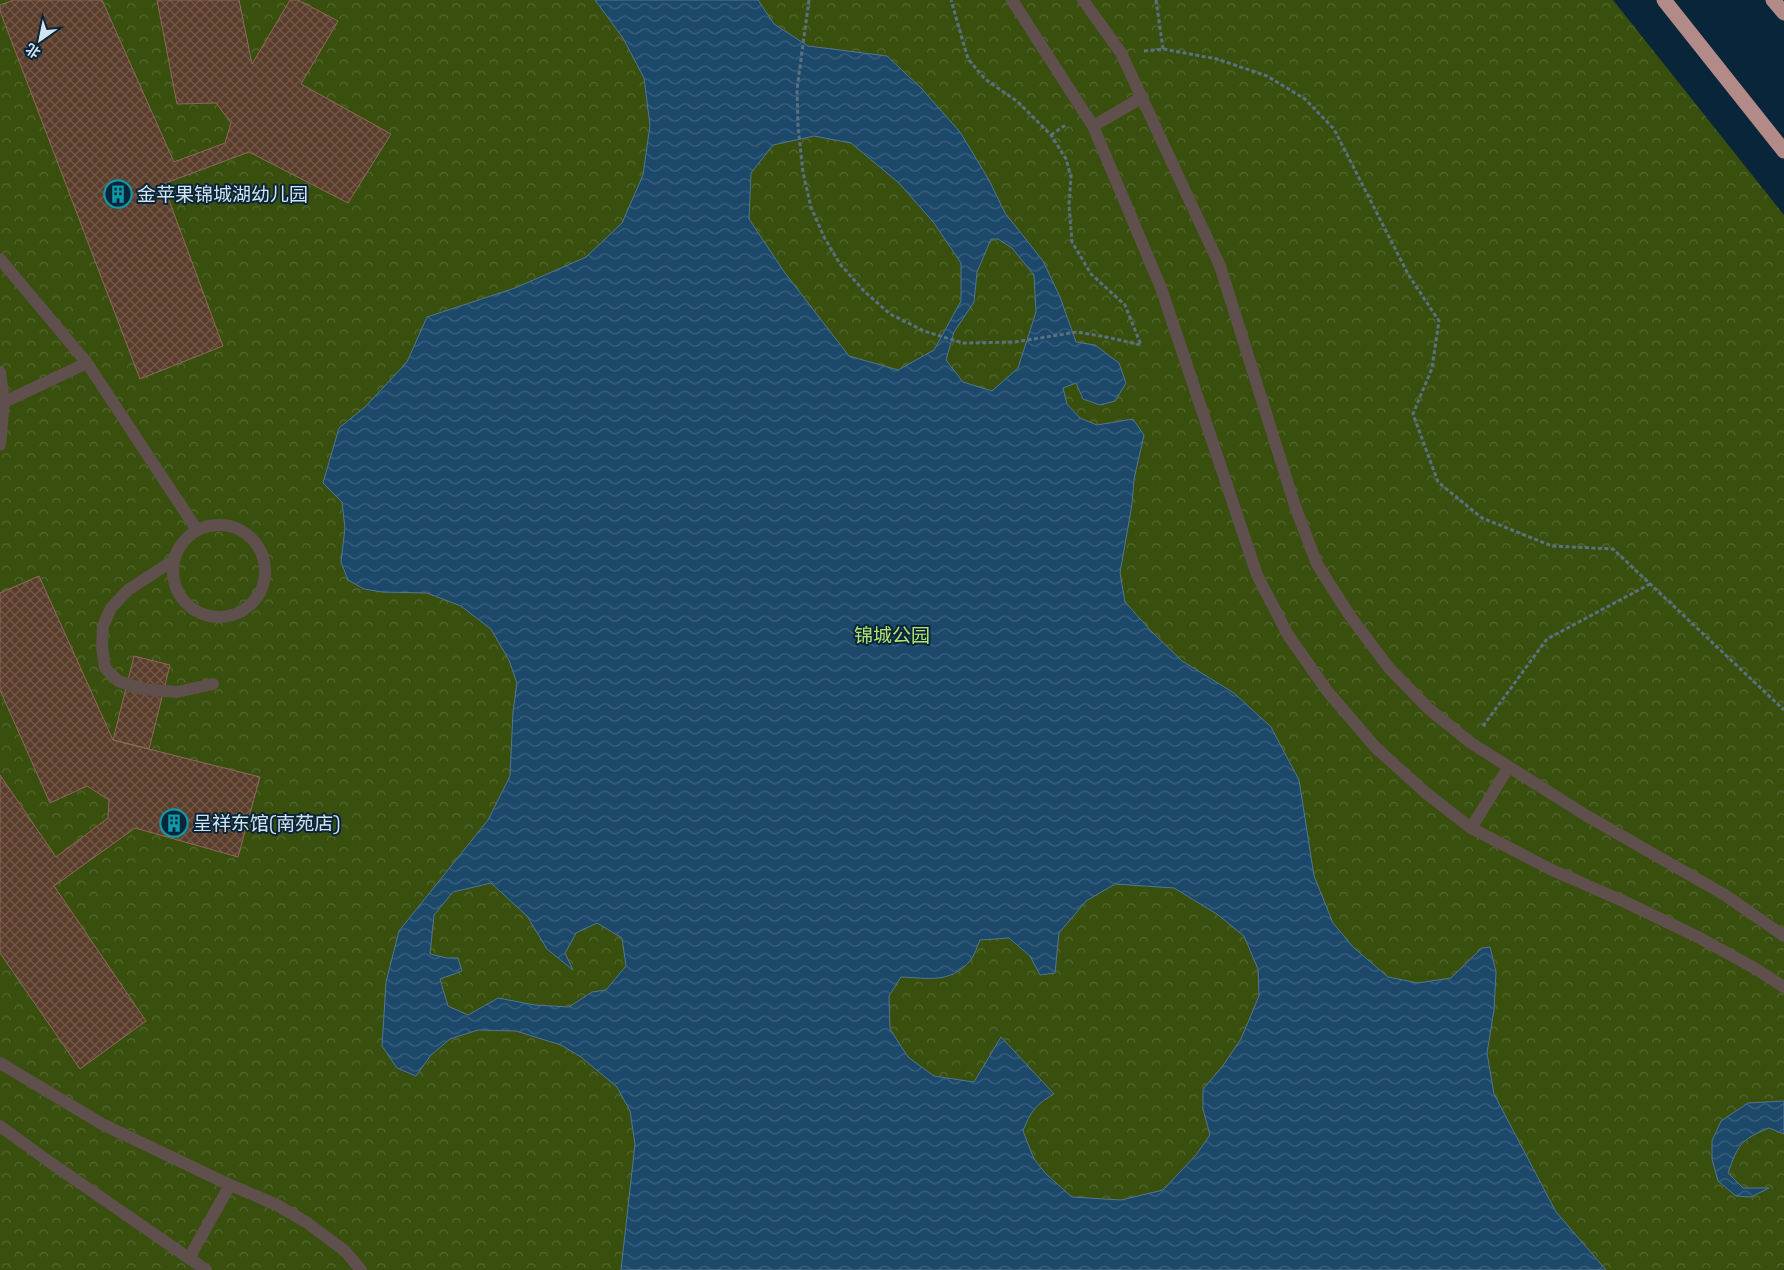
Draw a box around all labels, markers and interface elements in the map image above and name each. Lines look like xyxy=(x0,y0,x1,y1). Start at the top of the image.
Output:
north arrow xyxy=(15,15,65,65)
text: 北 xyxy=(22,40,44,62)
building icon: 金苹果锦城湖幼儿园 xyxy=(103,179,133,209)
place label: 金苹果锦城湖幼儿园 xyxy=(137,182,308,207)
park label: 锦城公园 xyxy=(854,623,930,648)
building icon: 呈祥东馆(南苑店) xyxy=(159,808,189,838)
place label: 呈祥东馆(南苑店) xyxy=(193,811,340,836)

